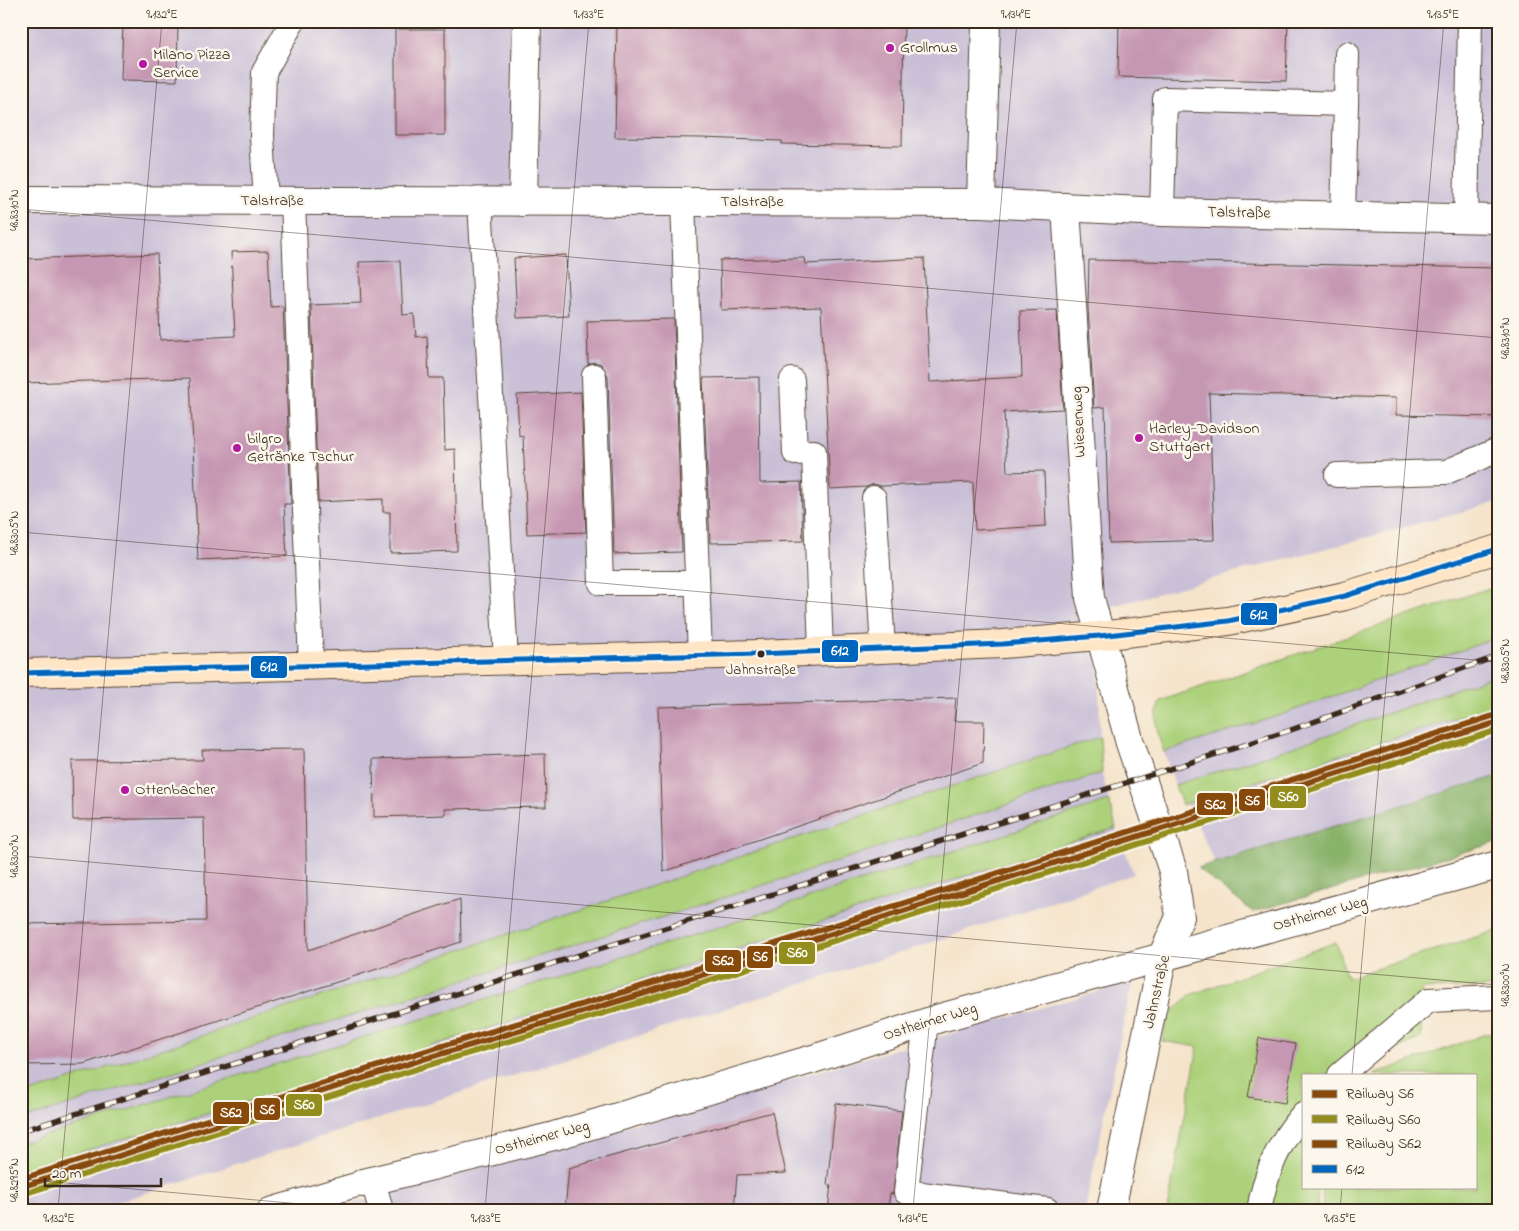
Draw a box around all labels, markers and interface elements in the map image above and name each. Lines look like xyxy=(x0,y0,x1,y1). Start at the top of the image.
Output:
text: 9.132°E xyxy=(146,6,178,24)
text: 9.133°E xyxy=(574,6,604,24)
text: 9.134°E xyxy=(1001,6,1031,24)
text: 9.135°E xyxy=(1427,6,1459,24)
place label: Grollmus xyxy=(900,36,958,60)
marker: Grollmus xyxy=(884,42,896,54)
place label: Milano Pizza Service xyxy=(153,43,230,85)
marker: Milano Pizza Service xyxy=(137,58,149,70)
text: 48.8310°N xyxy=(6,189,24,231)
street label: Talstraße xyxy=(240,189,304,213)
street label: Talstraße xyxy=(720,190,784,214)
street label: Talstraße xyxy=(1207,200,1272,226)
text: 48.8310°N xyxy=(1497,317,1515,359)
street label: Wiesenweg xyxy=(1065,386,1093,458)
place label: Harley-Davidson Stuttgart xyxy=(1149,417,1260,459)
place label: bilgro Getränke Tschur xyxy=(247,427,354,469)
marker: Harley-Davidson Stuttgart xyxy=(1133,432,1145,444)
marker: bilgro Getränke Tschur xyxy=(231,442,243,454)
text: 48.8305°N xyxy=(6,511,24,555)
line badge: 612 xyxy=(1240,602,1278,626)
text: 612 xyxy=(1249,605,1268,626)
line badge: 612 xyxy=(821,639,859,663)
text: 48.8305°N xyxy=(1497,639,1515,683)
text: 612 xyxy=(830,641,849,662)
marker: Jahnstraße xyxy=(756,649,766,659)
line badge: 612 xyxy=(250,655,288,679)
text: 612 xyxy=(259,657,278,678)
place label: Jahnstraße xyxy=(726,659,796,681)
place label: Ottenbacher xyxy=(135,778,215,802)
marker: Ottenbacher xyxy=(119,784,131,796)
line badge: S60 xyxy=(1269,785,1307,809)
text: S60 xyxy=(1277,787,1299,808)
line badge: S6 xyxy=(1238,788,1266,812)
text: S6 xyxy=(1244,791,1260,812)
line badge: S62 xyxy=(1196,792,1234,816)
text: S62 xyxy=(1204,795,1226,816)
text: 48.8300°N xyxy=(6,834,24,878)
street label: Ostheimer Weg xyxy=(1270,890,1370,938)
line badge: S60 xyxy=(778,941,816,965)
text: S60 xyxy=(786,943,808,964)
line badge: S6 xyxy=(746,945,774,969)
text: S6 xyxy=(752,947,768,968)
line badge: S62 xyxy=(704,949,742,973)
text: S62 xyxy=(712,951,734,972)
street label: Jahnstraße xyxy=(1137,952,1177,1031)
text: 48.8300°N xyxy=(1497,963,1515,1007)
street label: Ostheimer Weg xyxy=(880,996,980,1048)
legend xyxy=(1302,1074,1476,1188)
text: Railway S6 xyxy=(1346,1083,1414,1106)
line badge: S60 xyxy=(285,1093,323,1117)
text: S60 xyxy=(293,1095,315,1116)
line badge: S6 xyxy=(253,1097,281,1121)
text: S6 xyxy=(259,1100,275,1121)
line badge: S62 xyxy=(212,1101,250,1125)
text: S62 xyxy=(220,1103,242,1124)
text: Railway S60 xyxy=(1346,1109,1421,1132)
street label: Ostheimer Weg xyxy=(492,1114,592,1162)
text: Railway S62 xyxy=(1346,1133,1422,1156)
scale bar xyxy=(45,1156,161,1188)
text: 48.8295°N xyxy=(6,1158,24,1202)
text: 612 xyxy=(1346,1159,1365,1181)
text: 20 m xyxy=(52,1163,82,1185)
text: 9.132°E xyxy=(43,1210,75,1228)
text: 9.133°E xyxy=(471,1210,501,1228)
text: 9.134°E xyxy=(898,1210,928,1228)
text: 9.135°E xyxy=(1324,1210,1356,1228)

